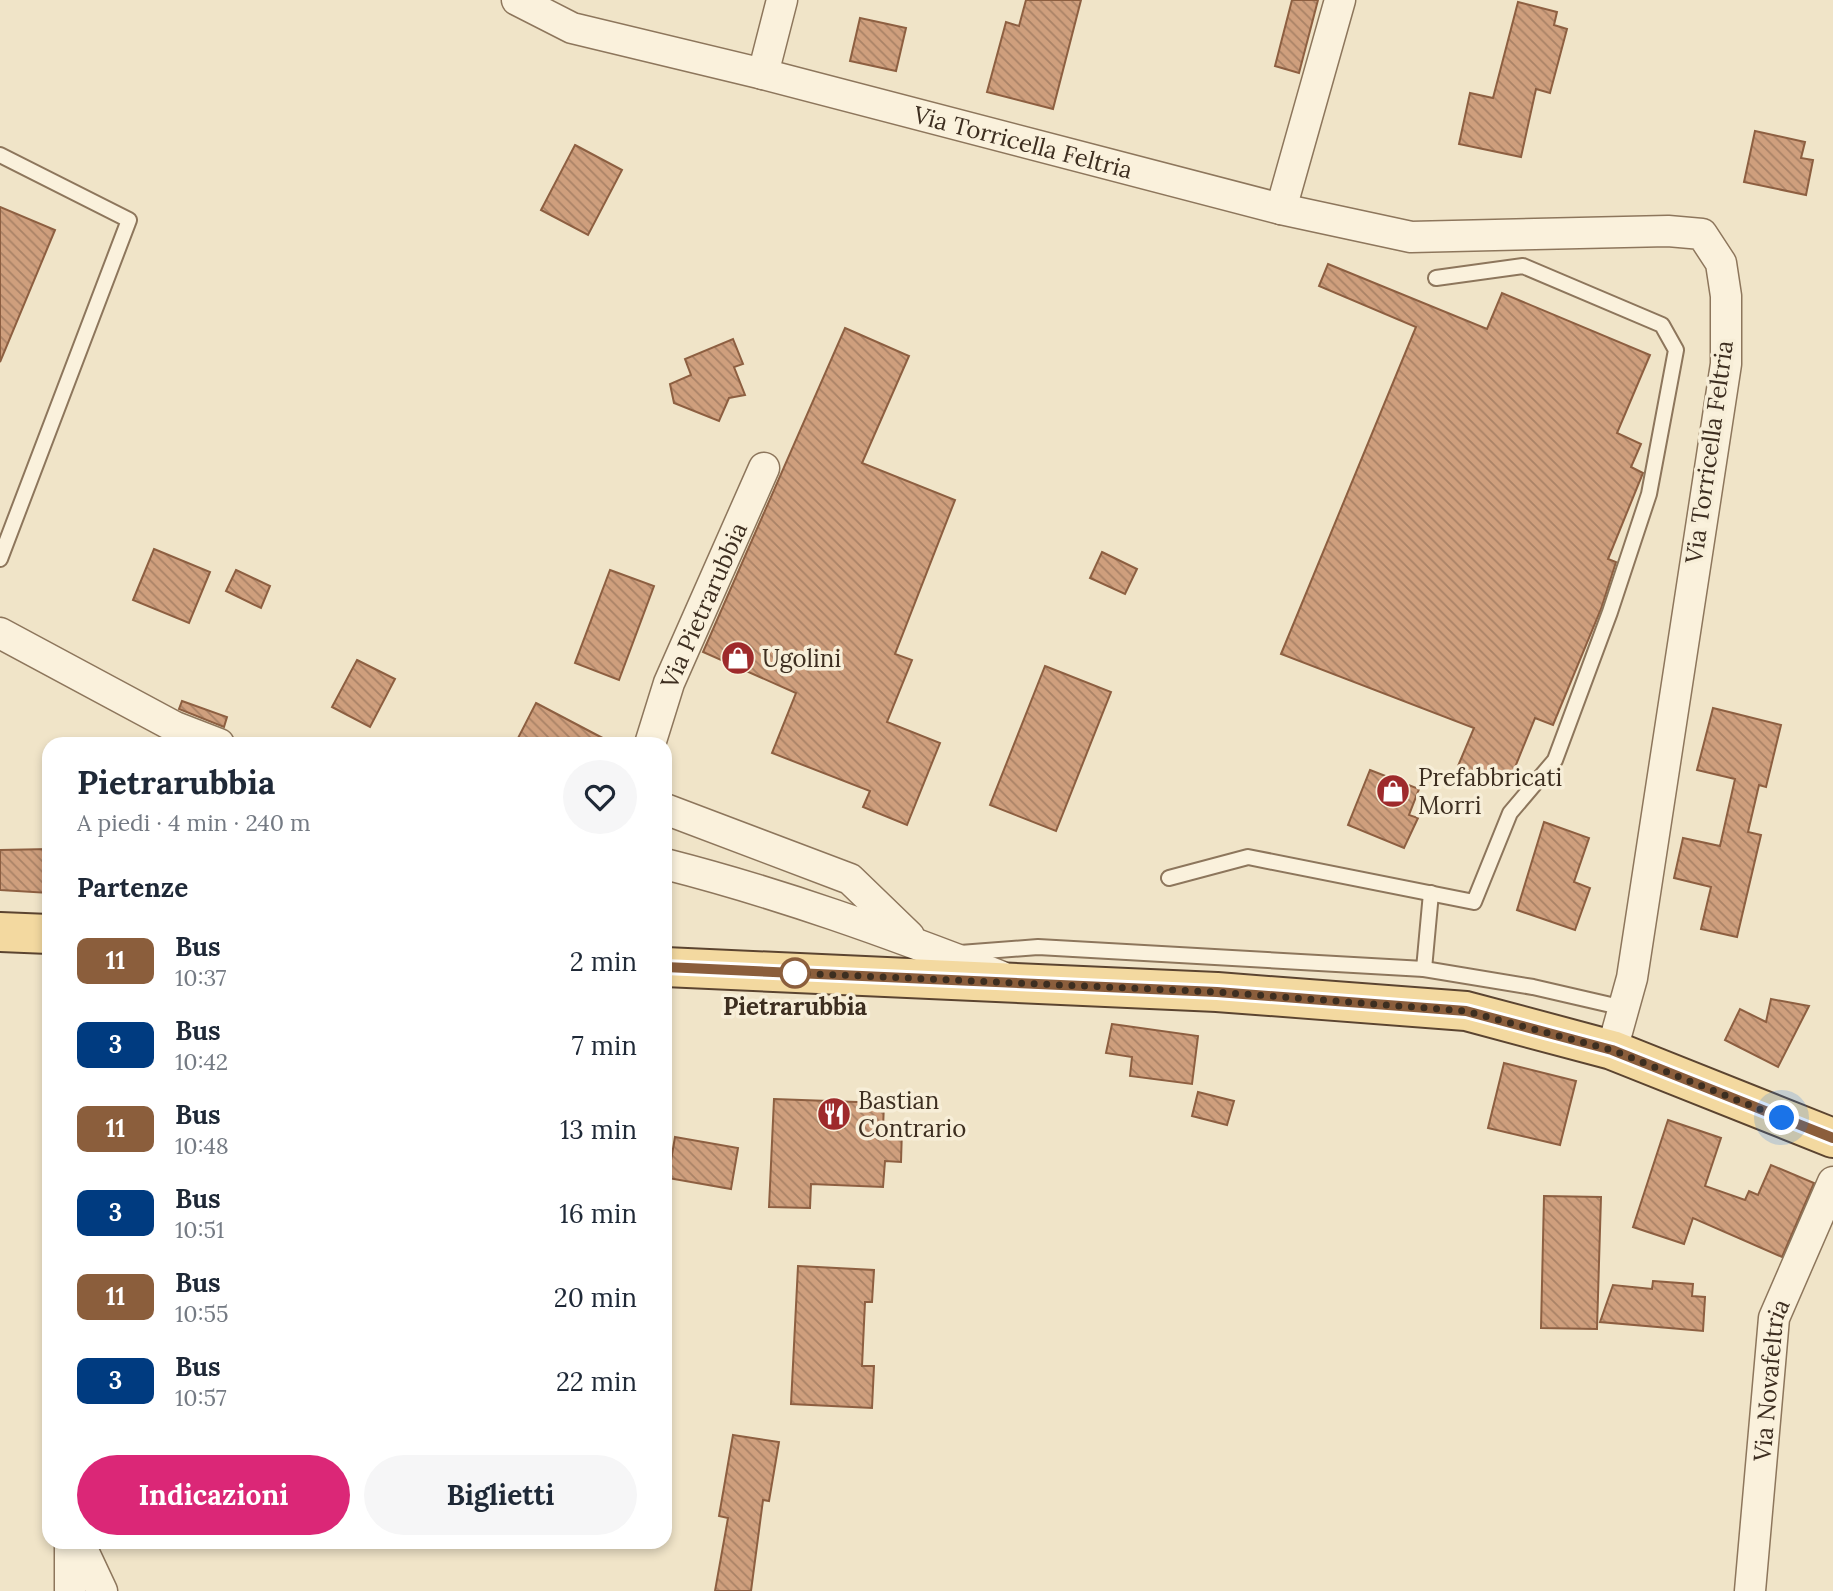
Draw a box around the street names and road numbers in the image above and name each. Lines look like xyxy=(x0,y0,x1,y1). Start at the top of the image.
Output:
street label: Via Torricella Feltria xyxy=(909,98,1136,185)
street label: Via Torricella Feltria xyxy=(1678,338,1740,567)
street label: Via Pietrarubbia xyxy=(653,517,754,694)
street label: Via Novafeltria xyxy=(1746,1294,1796,1464)

